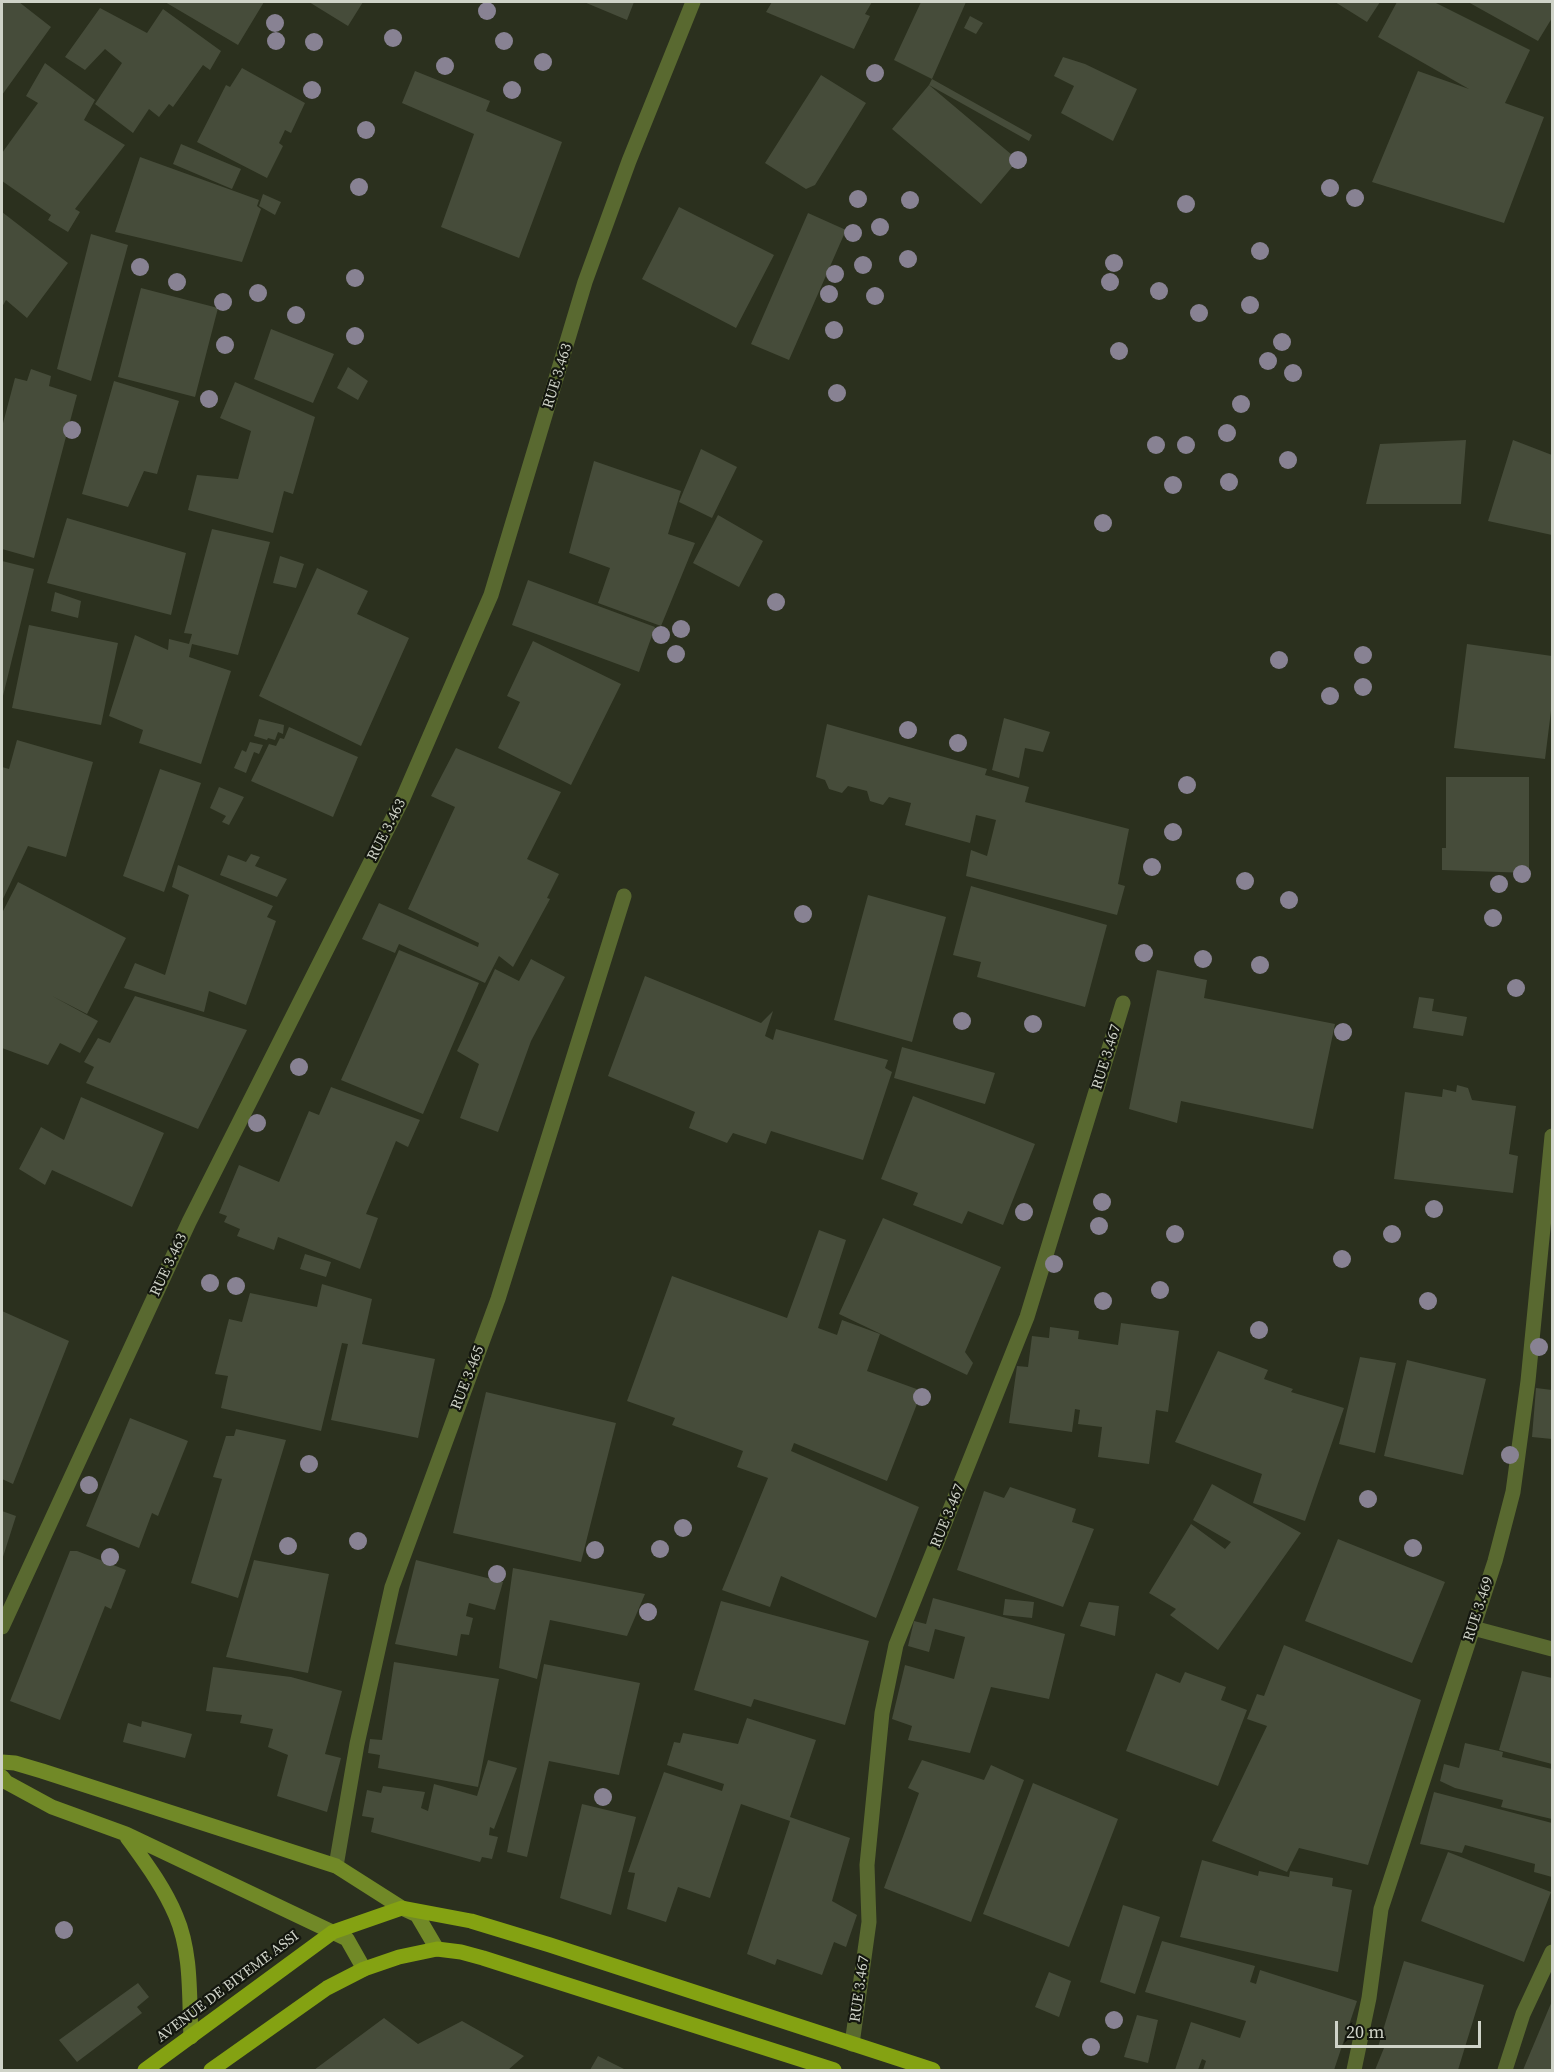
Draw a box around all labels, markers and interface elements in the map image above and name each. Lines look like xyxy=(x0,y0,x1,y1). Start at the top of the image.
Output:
street label: RUE 3.463 xyxy=(540,341,576,411)
street label: RUE 3.463 xyxy=(364,796,410,864)
street label: RUE 3.467 xyxy=(1089,1022,1125,1092)
street label: RUE 3.463 xyxy=(147,1231,191,1299)
street label: RUE 3.465 xyxy=(448,1344,488,1412)
street label: RUE 3.467 xyxy=(927,1482,969,1550)
street label: RUE 3.469 xyxy=(1460,1574,1498,1644)
street label: AVENUE DE BIYEME ASSI xyxy=(153,1927,303,2047)
street label: RUE 3.467 xyxy=(846,1955,874,2023)
scale bar xyxy=(1338,2009,1484,2047)
text: 20 m xyxy=(1346,2019,1384,2044)

